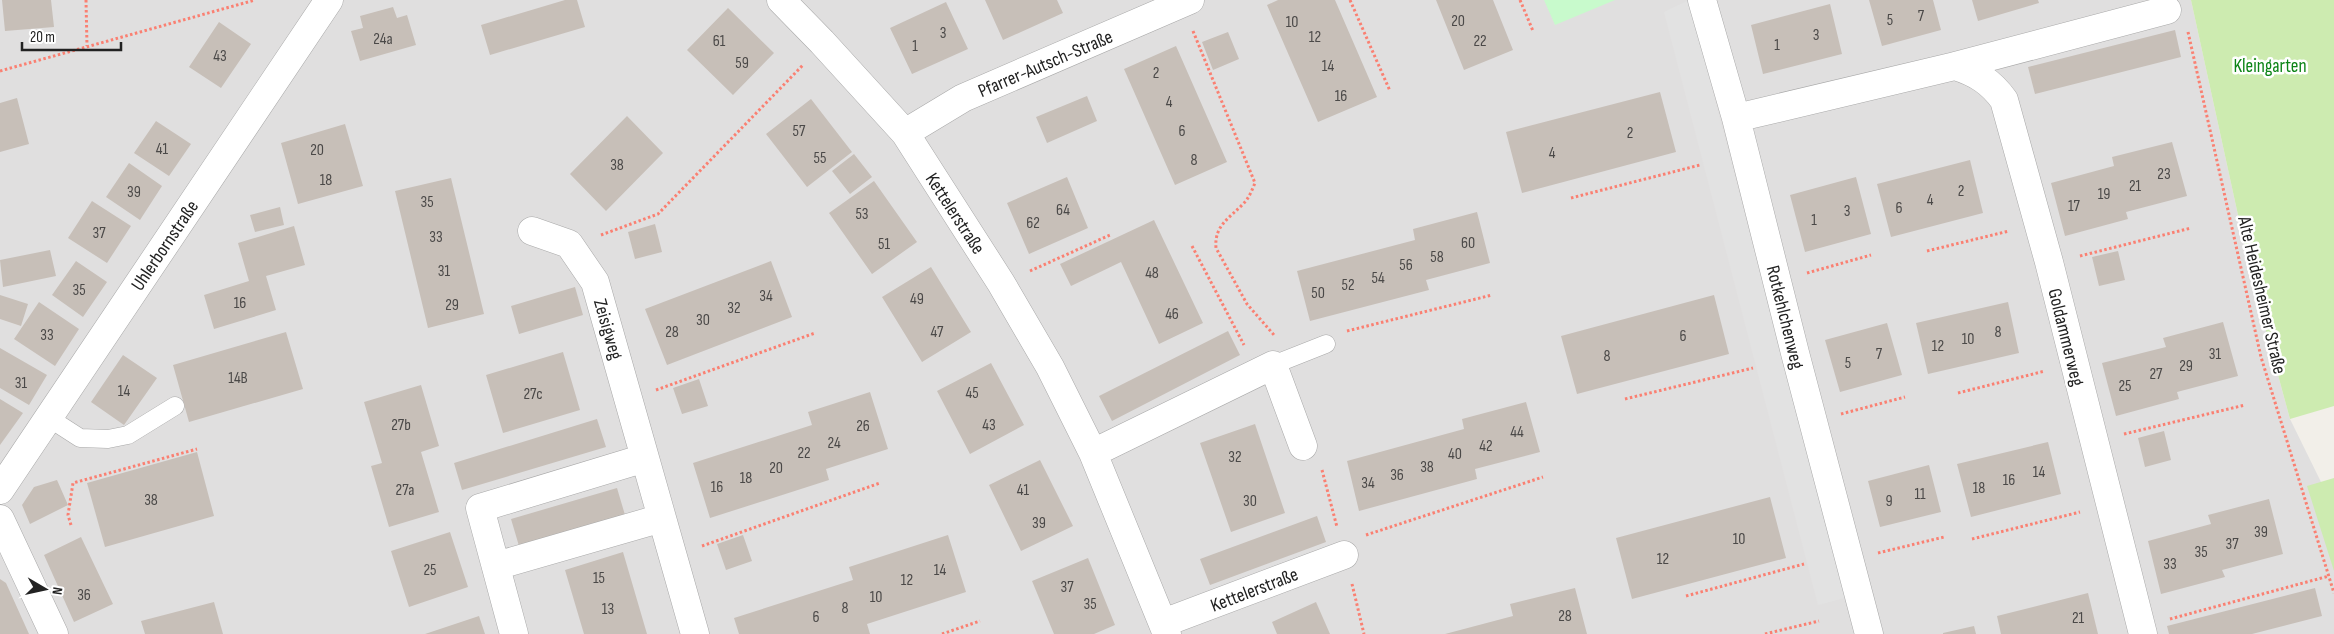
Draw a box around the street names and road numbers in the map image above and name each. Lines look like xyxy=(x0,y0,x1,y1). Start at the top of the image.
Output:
street label: Pfarrer-Autsch-Straße xyxy=(975,26,1116,103)
street label: Kettelerstraße xyxy=(920,169,989,259)
street label: Uhlerbornstraße xyxy=(127,196,204,295)
street label: Alte Heidesheimer Straße xyxy=(2232,213,2291,376)
street label: Rotkehlchenweg xyxy=(1761,263,1809,372)
street label: Goldammerweg xyxy=(2042,286,2089,389)
street label: Zeisigweg xyxy=(588,296,627,363)
street label: Kettelerstraße xyxy=(1207,563,1302,618)

